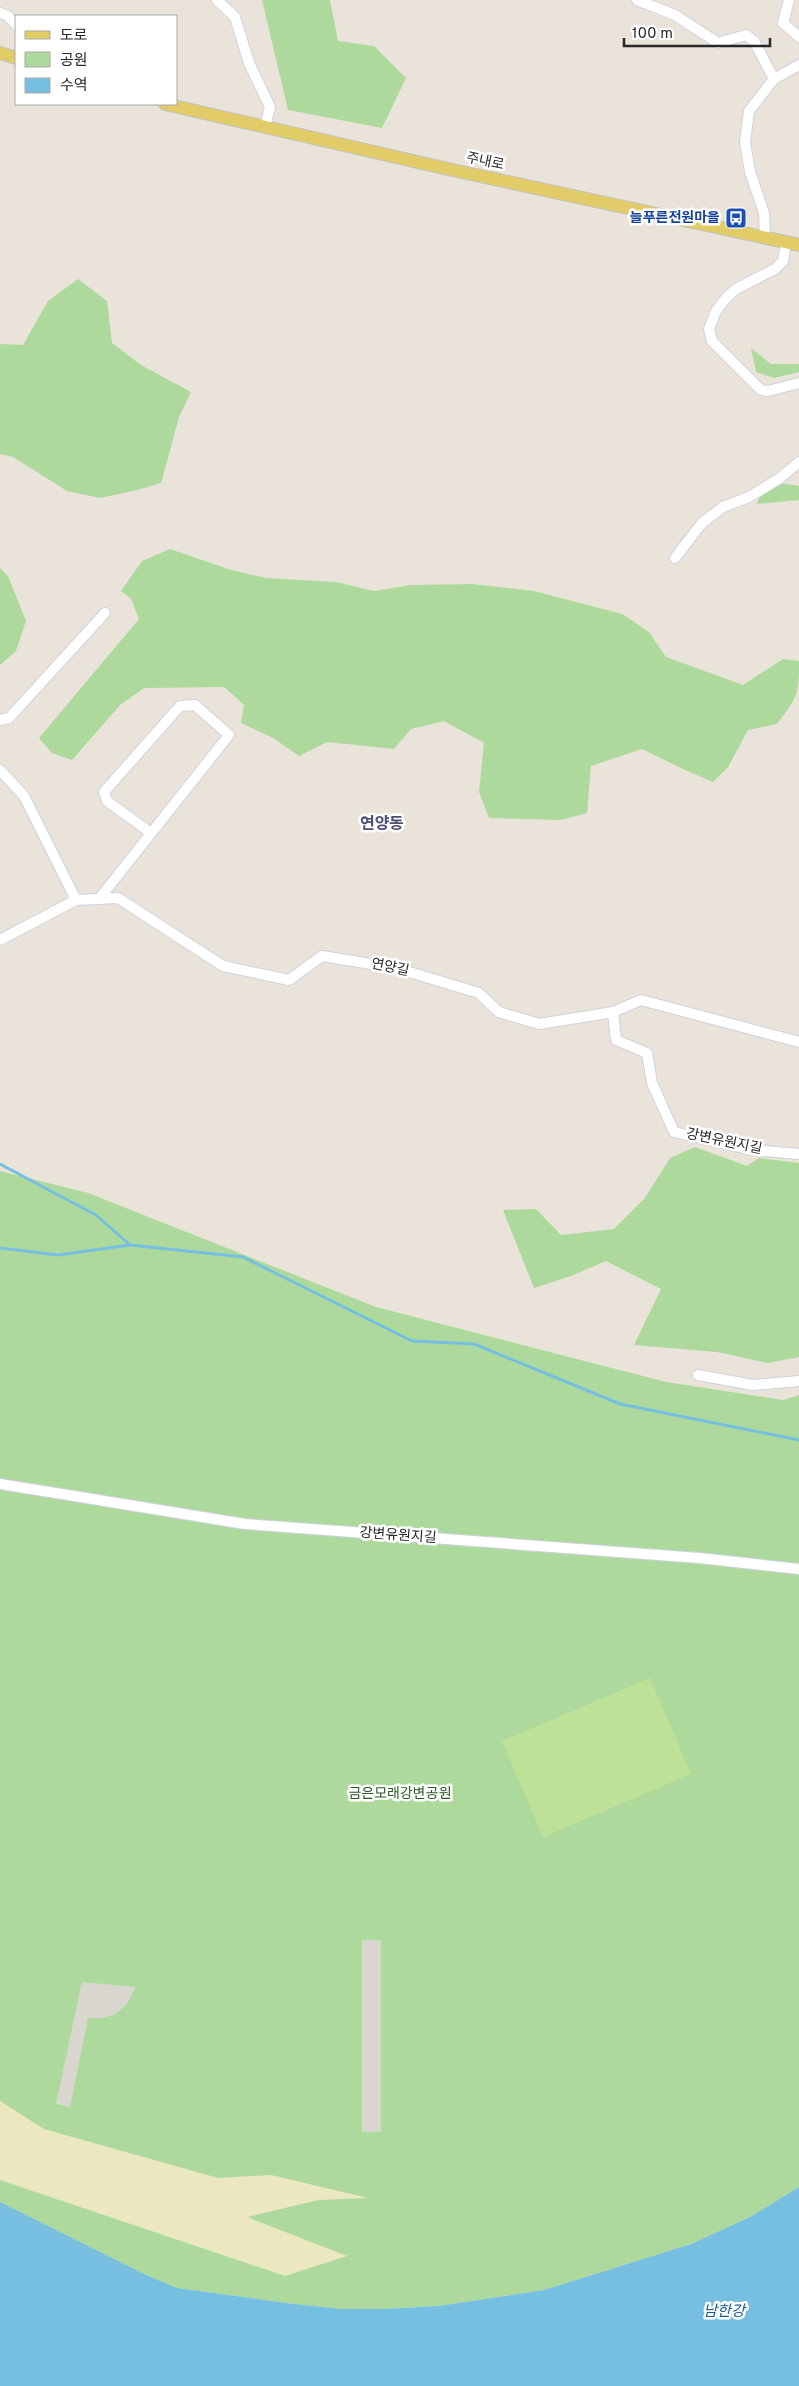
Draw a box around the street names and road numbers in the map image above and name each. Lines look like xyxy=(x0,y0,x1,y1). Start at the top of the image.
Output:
street label: 주내로 xyxy=(464,150,506,174)
street label: 연양길 xyxy=(369,956,411,980)
street label: 강변유원지길 xyxy=(684,1126,764,1158)
street label: 강변유원지길 xyxy=(359,1525,437,1547)

